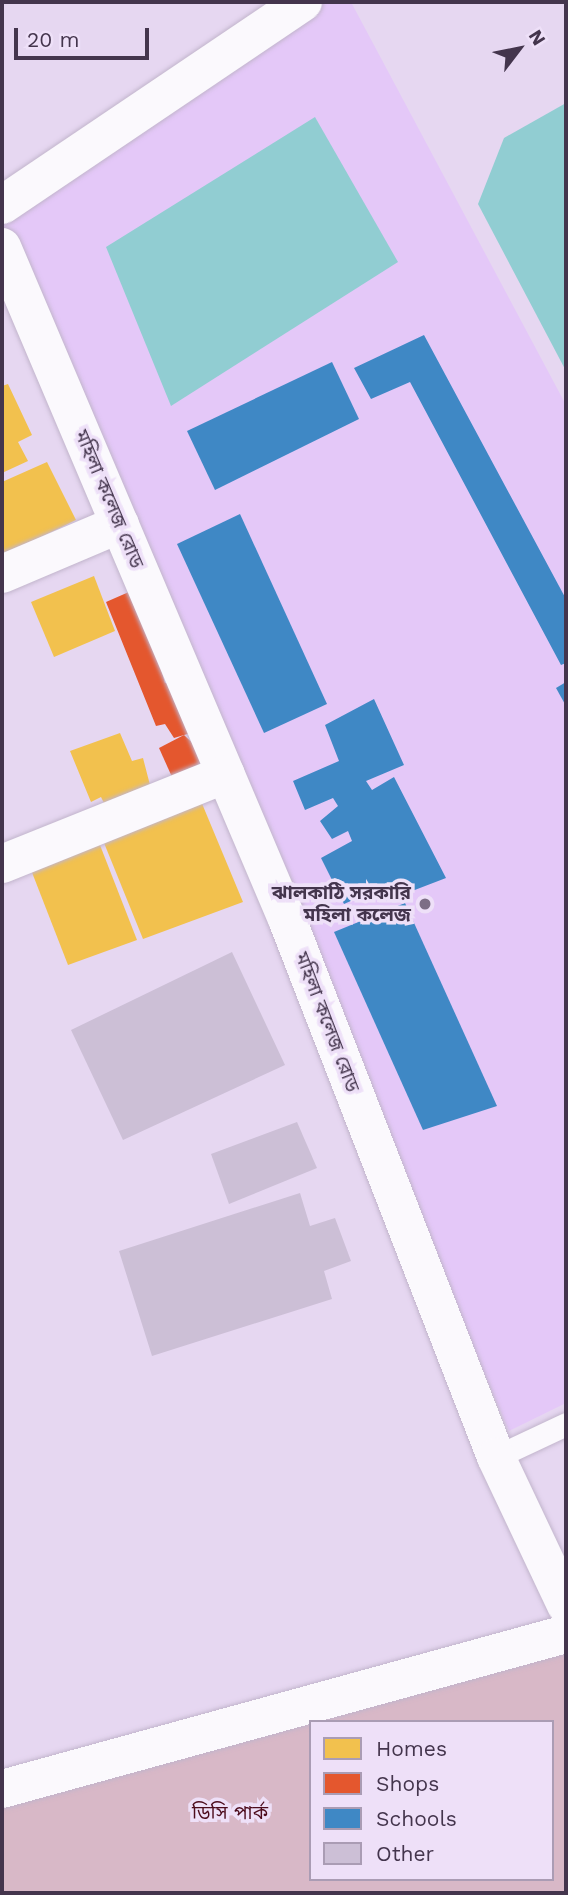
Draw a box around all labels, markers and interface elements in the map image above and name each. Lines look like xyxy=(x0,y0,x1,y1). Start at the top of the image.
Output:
scale bar xyxy=(18,14,152,58)
north arrow xyxy=(484,14,554,84)
text: N xyxy=(524,26,551,50)
text: 20 m xyxy=(27,27,79,52)
street label: মহিলা কলেজ রোড xyxy=(70,426,148,572)
place label: ঝালকাঠি সরকারি মহিলা কলেজ xyxy=(272,882,411,926)
marker: ঝালকাঠি সরকারি মহিলা কলেজ xyxy=(417,896,433,912)
street label: মহিলা কলেজ রোড xyxy=(290,949,364,1095)
legend xyxy=(309,1720,554,1881)
text: Homes xyxy=(376,1736,447,1761)
text: Shops xyxy=(376,1771,439,1796)
park label: ডিসি পার্ক xyxy=(192,1802,268,1824)
text: Schools xyxy=(376,1806,457,1831)
text: Other xyxy=(376,1841,434,1866)

